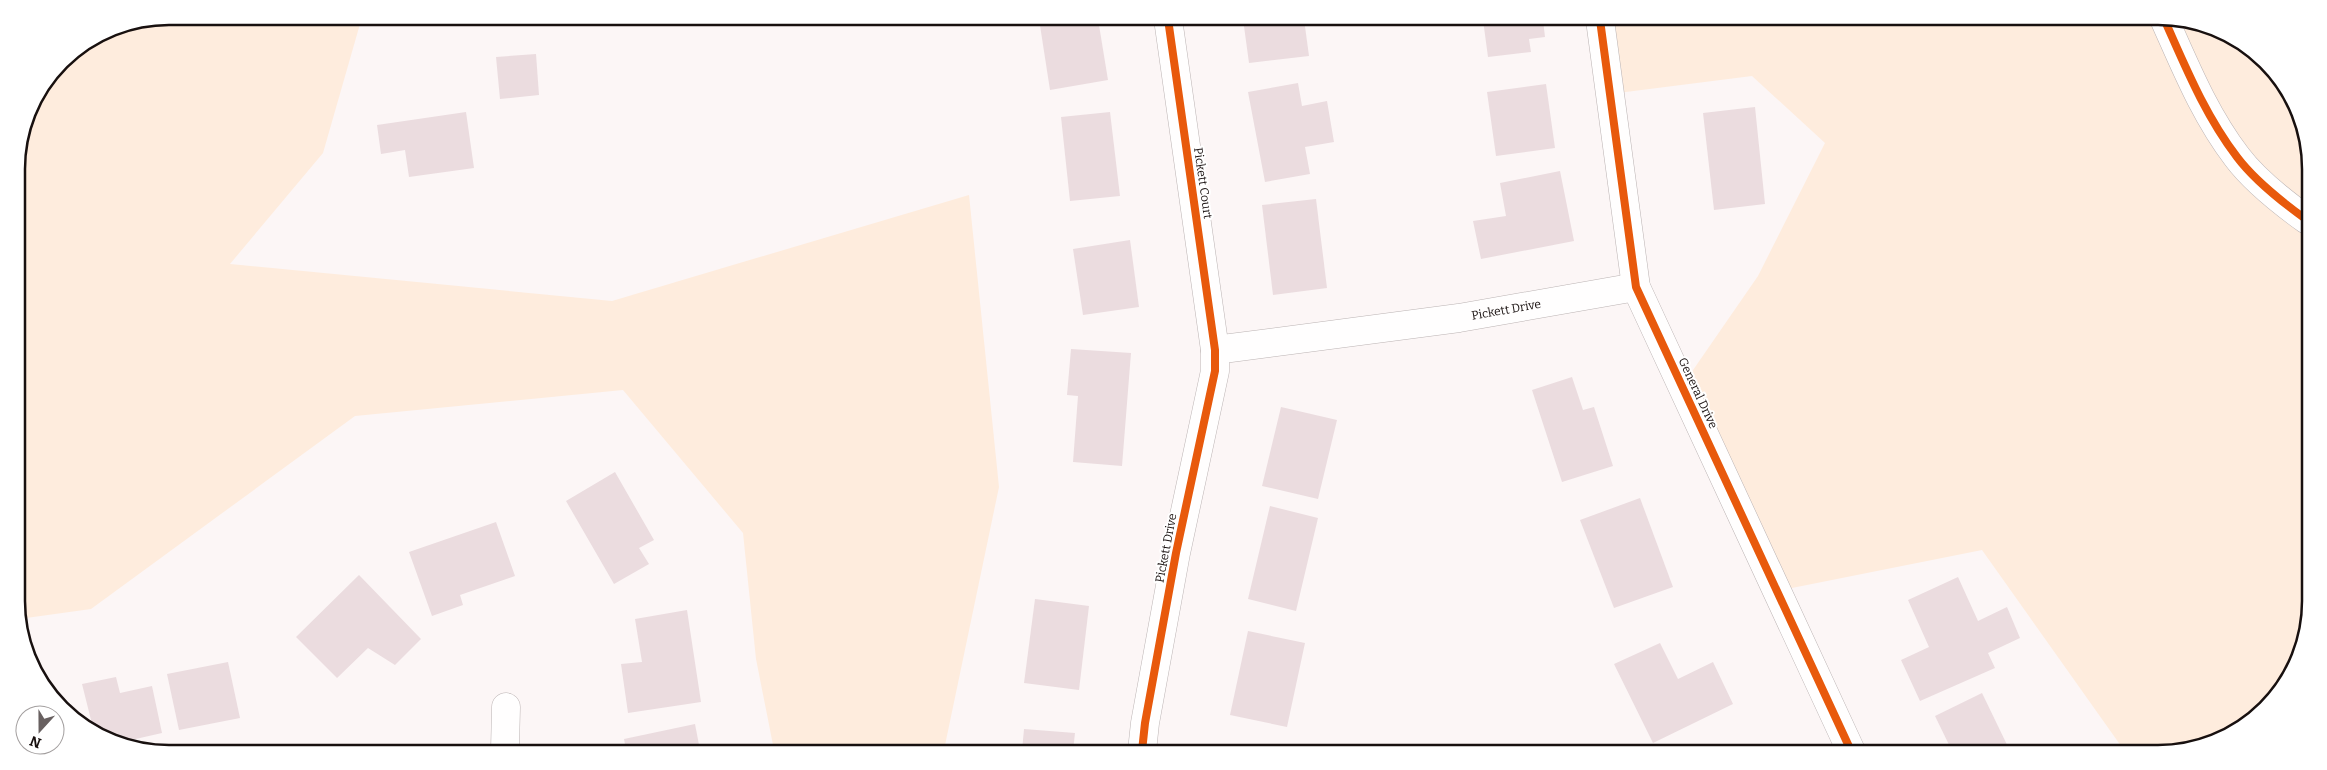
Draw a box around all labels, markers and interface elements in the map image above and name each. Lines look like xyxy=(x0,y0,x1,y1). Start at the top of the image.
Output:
street label: Pickett Court xyxy=(1191,146,1215,220)
street label: Pickett Drive xyxy=(1470,297,1542,323)
street label: General Drive xyxy=(1675,355,1721,431)
street label: Pickett Drive xyxy=(1152,512,1180,584)
north arrow xyxy=(15,705,65,755)
text: N xyxy=(27,732,44,752)

